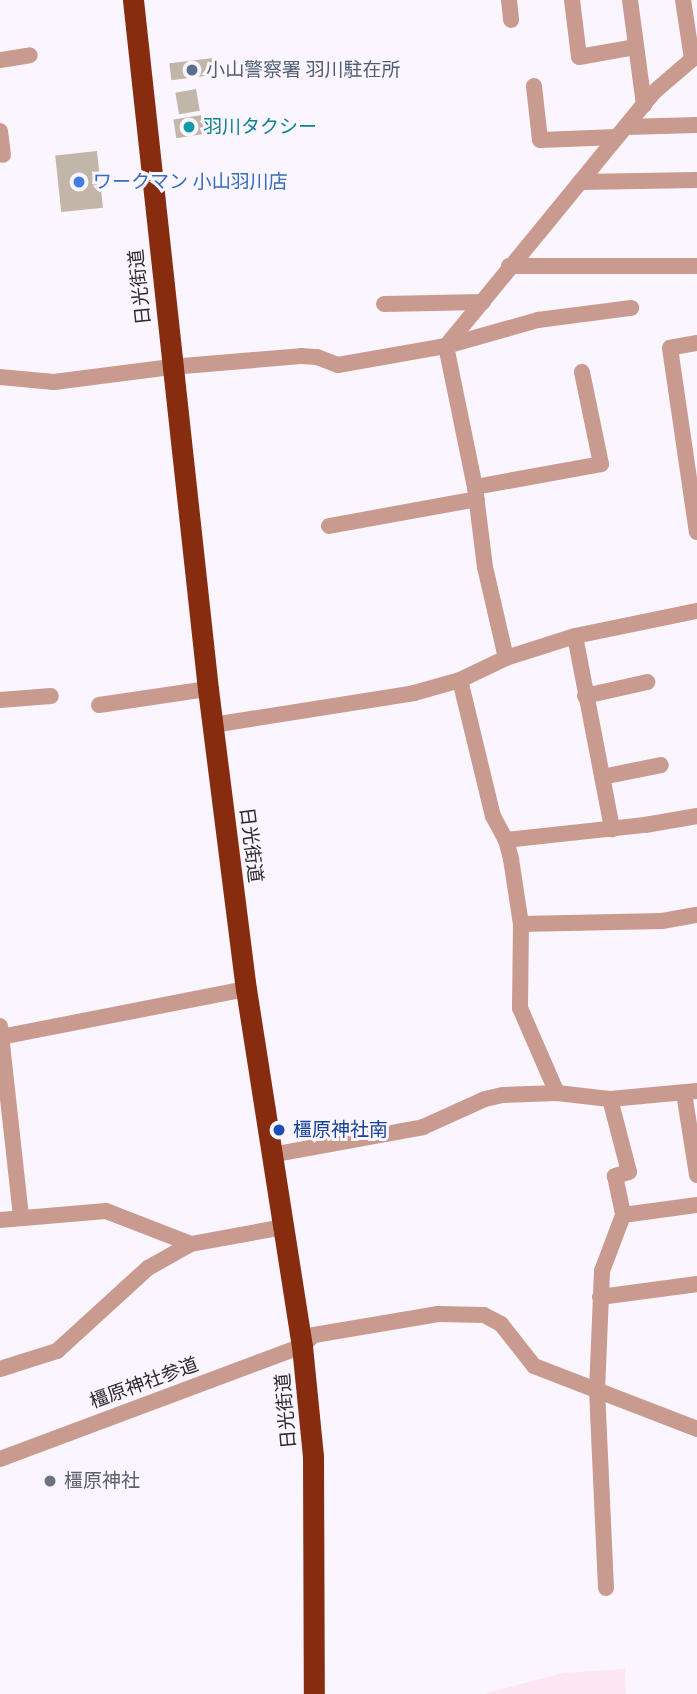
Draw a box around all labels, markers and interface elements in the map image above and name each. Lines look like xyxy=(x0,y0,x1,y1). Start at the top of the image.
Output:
place label: 小山警察署 羽川駐在所 xyxy=(206,59,400,81)
marker: 小山警察署 羽川駐在所 xyxy=(184,62,200,78)
place label: 羽川タクシー xyxy=(203,116,317,138)
marker: 羽川タクシー xyxy=(181,119,197,135)
place label: ワークマン 小山羽川店 xyxy=(93,171,287,193)
marker: ワークマン 小山羽川店 xyxy=(71,174,87,190)
street label: 日光街道 xyxy=(125,248,155,326)
street label: 日光街道 xyxy=(235,806,267,884)
place label: 橿原神社南 xyxy=(293,1119,388,1141)
marker: 橿原神社南 xyxy=(271,1122,287,1138)
street label: 橿原神社参道 xyxy=(87,1353,201,1413)
street label: 日光街道 xyxy=(271,1372,301,1450)
place label: 橿原神社 xyxy=(64,1470,140,1492)
marker: 橿原神社 xyxy=(42,1473,58,1489)

